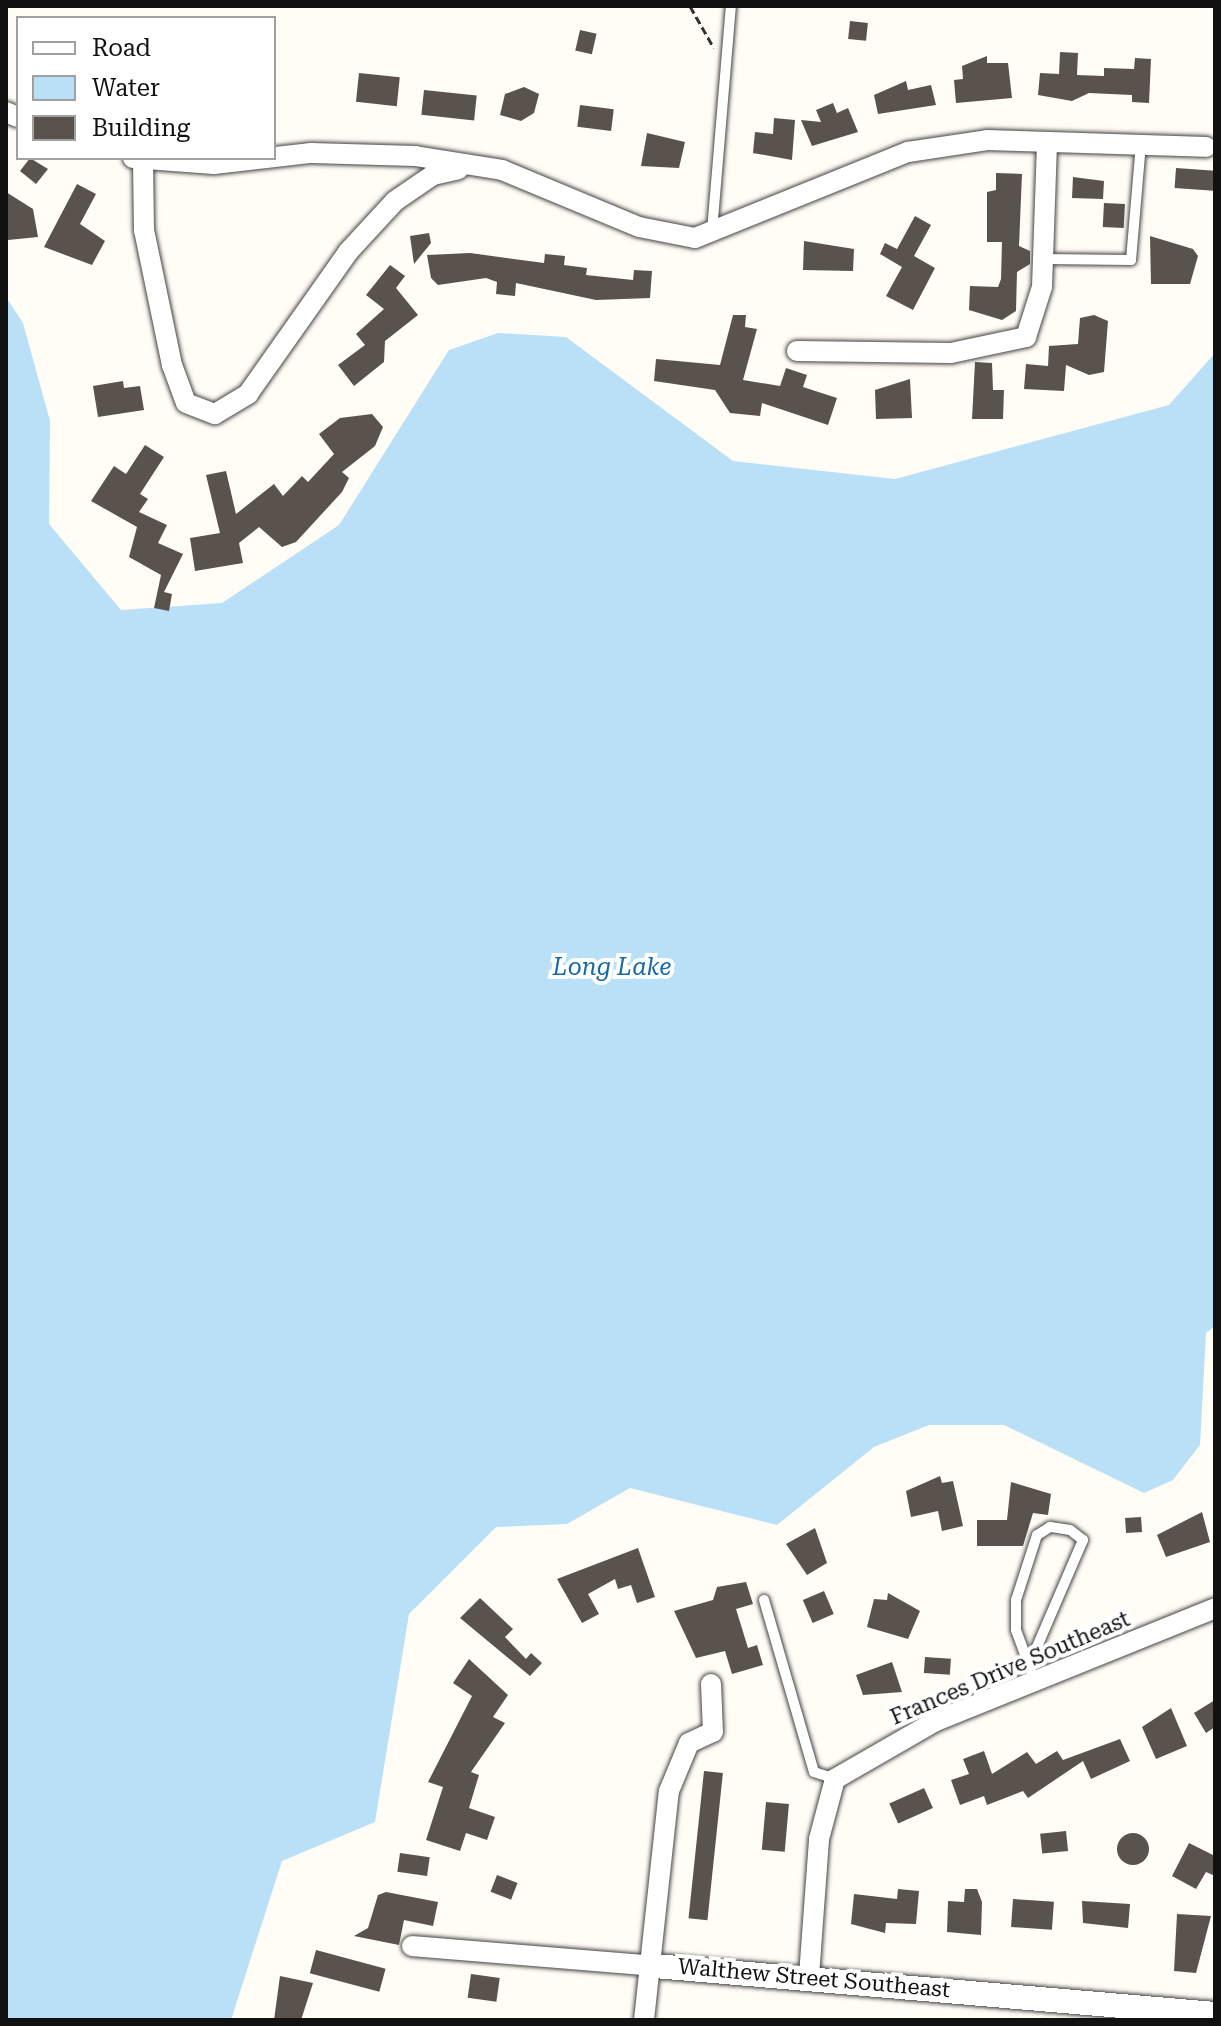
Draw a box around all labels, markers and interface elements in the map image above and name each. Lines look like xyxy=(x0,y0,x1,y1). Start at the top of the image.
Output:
legend xyxy=(16,16,276,160)
text: Road xyxy=(92,34,151,62)
text: Water xyxy=(92,74,160,102)
text: Building xyxy=(92,114,190,142)
water label: Long Lake xyxy=(553,954,671,982)
street label: Frances Drive Southeast xyxy=(886,1606,1134,1730)
street label: Walthew Street Southeast xyxy=(677,1953,951,2003)

